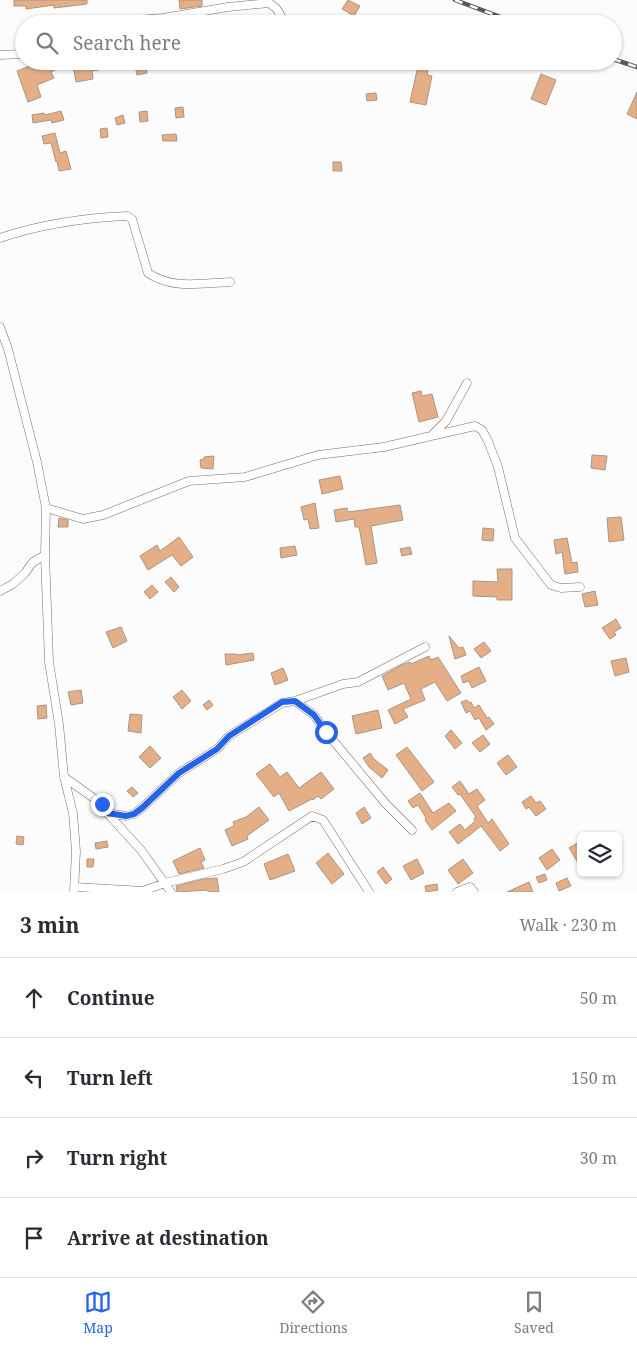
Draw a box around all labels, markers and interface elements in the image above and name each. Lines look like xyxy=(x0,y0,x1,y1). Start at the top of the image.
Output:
search box xyxy=(15,15,622,70)
icon: search xyxy=(33,29,61,57)
text: Search here xyxy=(73,30,181,56)
route start xyxy=(315,721,338,744)
route end xyxy=(91,793,114,816)
map controls xyxy=(577,832,622,877)
button: layers xyxy=(577,832,622,877)
text: 3 min xyxy=(20,911,79,939)
text: Walk · 230 m xyxy=(520,914,617,936)
icon: ahead xyxy=(20,984,48,1012)
text: Continue xyxy=(67,985,155,1011)
text: 50 m xyxy=(580,987,617,1009)
icon: left xyxy=(20,1064,48,1092)
text: Turn left xyxy=(67,1065,153,1091)
text: 150 m xyxy=(571,1067,617,1089)
icon: right xyxy=(20,1144,48,1172)
text: Turn right xyxy=(67,1145,167,1171)
text: 30 m xyxy=(580,1147,617,1169)
icon: arrive xyxy=(20,1224,48,1252)
text: Arrive at destination xyxy=(67,1225,269,1251)
tab: Map xyxy=(83,1288,113,1337)
tab: Directions xyxy=(279,1288,348,1337)
tab: Saved xyxy=(514,1288,554,1337)

